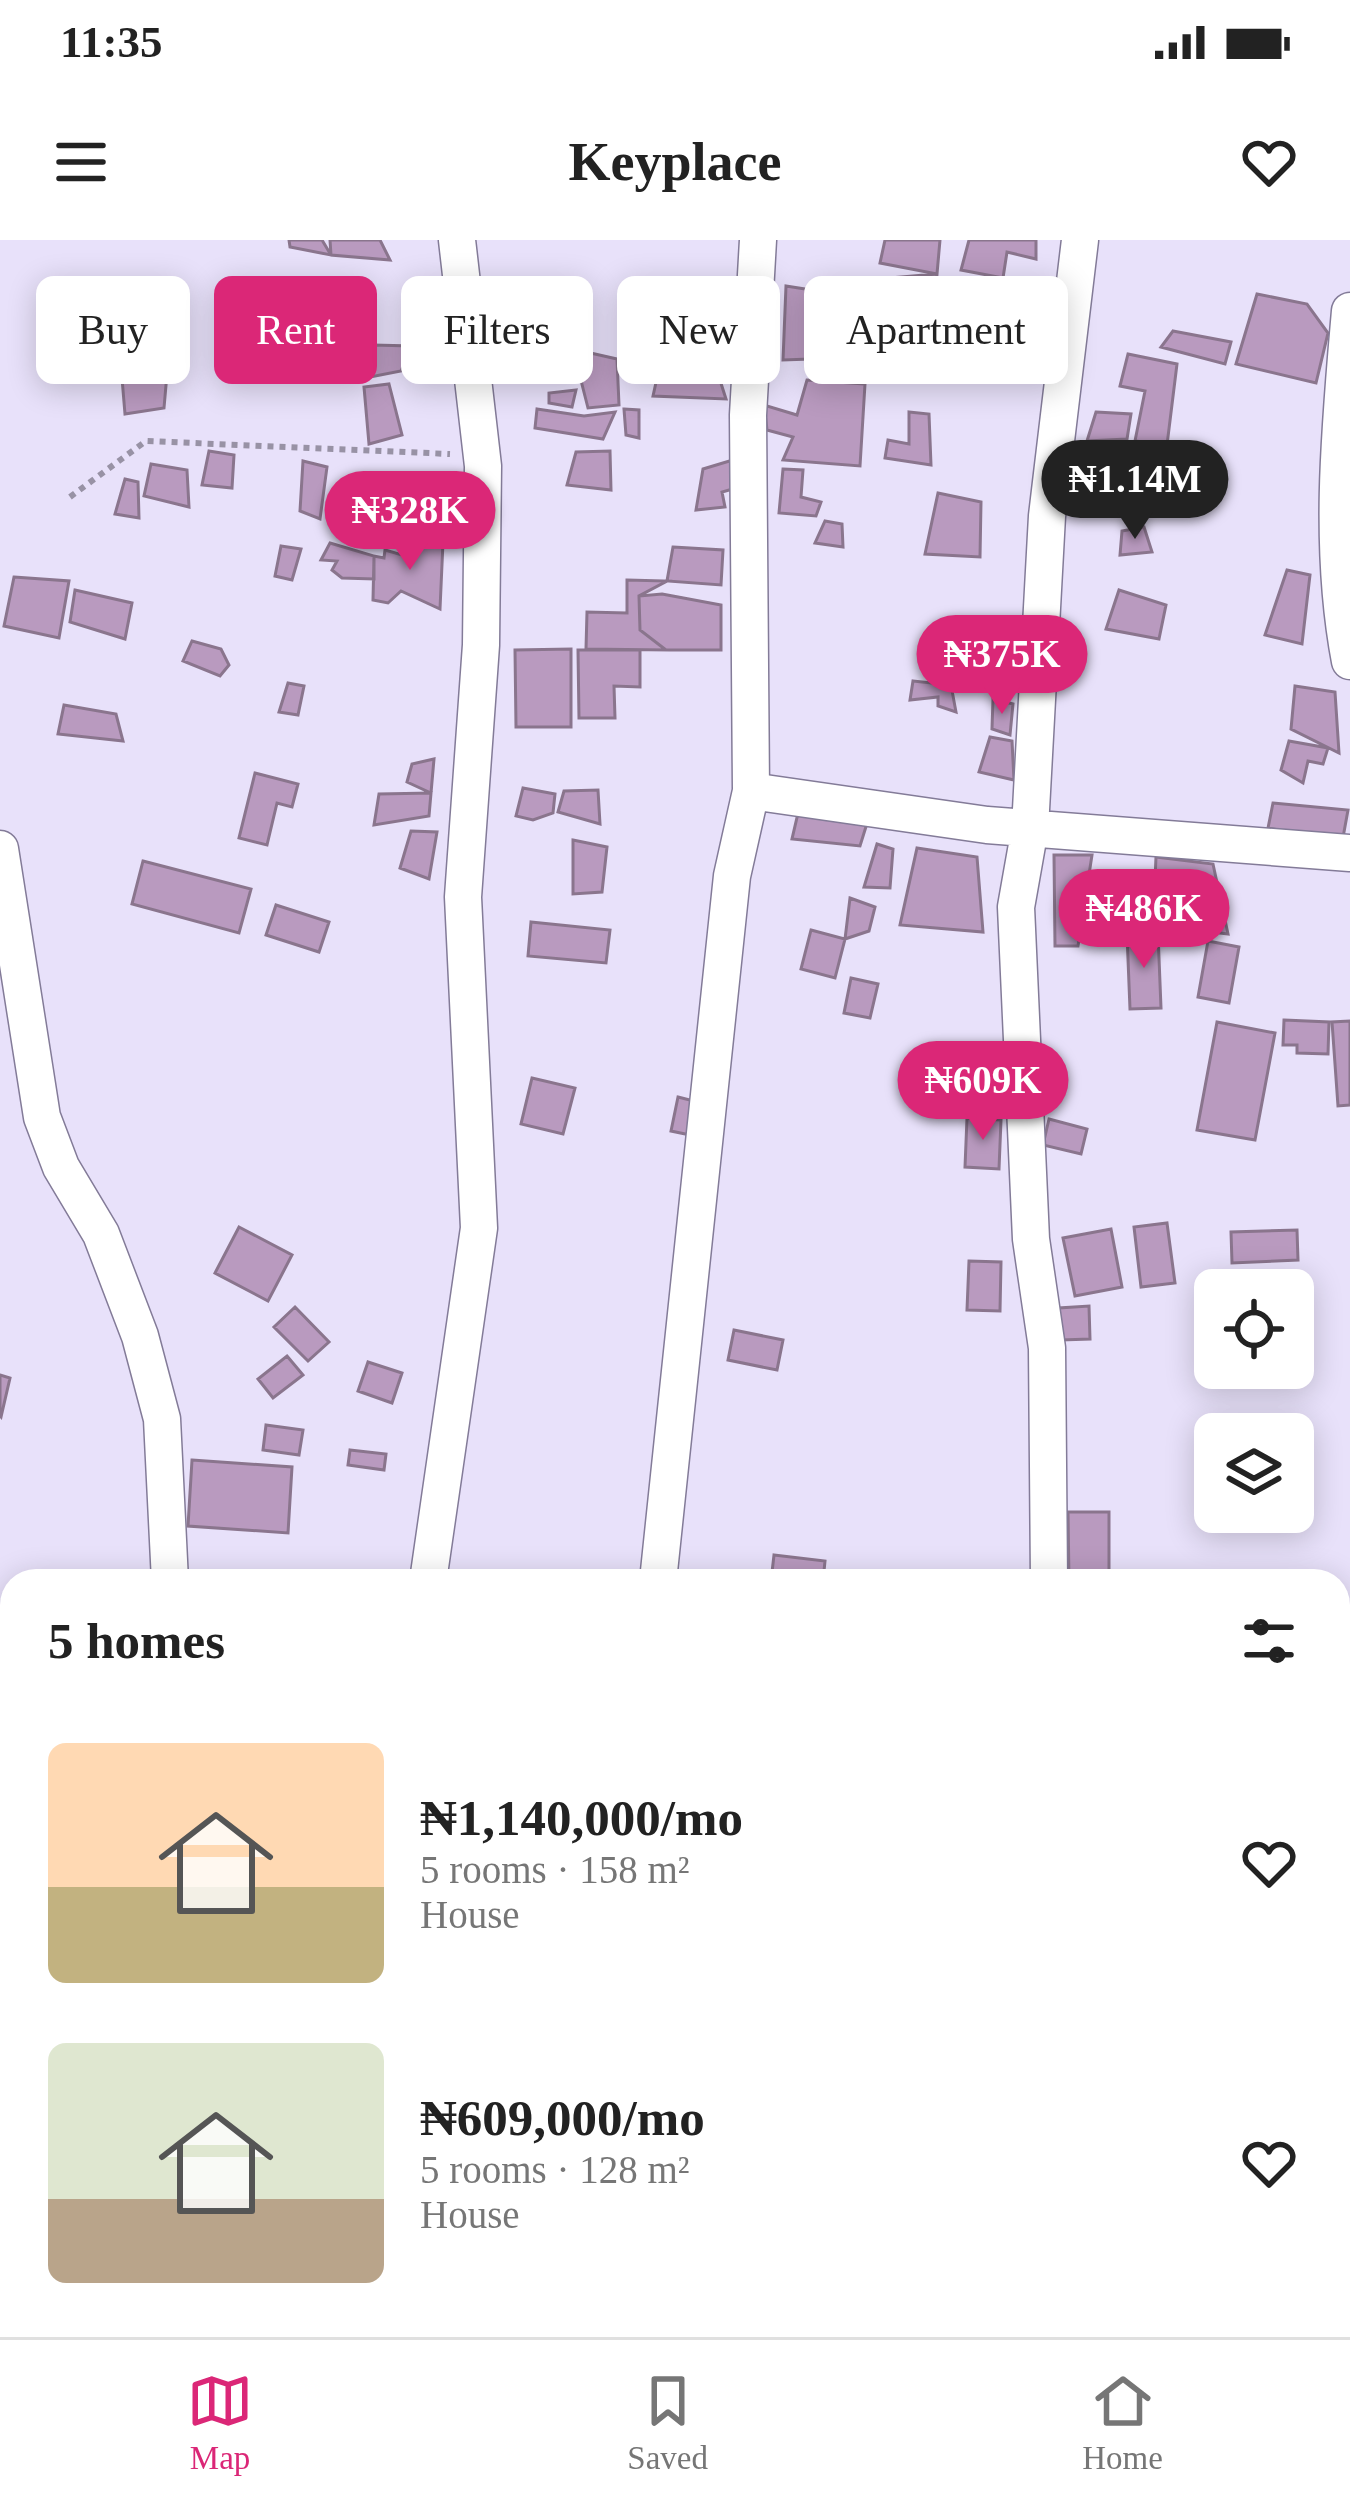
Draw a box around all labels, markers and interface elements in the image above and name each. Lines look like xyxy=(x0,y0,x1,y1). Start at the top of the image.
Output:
text: 11:35 xyxy=(60,17,163,67)
icon: menu xyxy=(48,129,114,195)
icon: heart xyxy=(1236,129,1302,195)
text: Keyplace xyxy=(569,132,781,192)
chip: Buy xyxy=(36,276,190,384)
chip: Rent xyxy=(214,276,377,384)
chip: Filters xyxy=(401,276,593,384)
chip: New xyxy=(617,276,780,384)
chip: Apartment xyxy=(804,276,1068,384)
pin: ₦1.14M xyxy=(1037,440,1233,542)
text: ₦1.14M xyxy=(1068,457,1202,500)
pin: ₦328K xyxy=(326,471,494,573)
text: ₦328K xyxy=(352,488,469,531)
pin: ₦375K xyxy=(918,615,1086,717)
text: ₦375K xyxy=(944,632,1061,675)
pin: ₦486K xyxy=(1060,869,1228,971)
text: ₦486K xyxy=(1086,886,1203,929)
pin: ₦609K xyxy=(899,1041,1067,1143)
text: ₦609K xyxy=(925,1058,1042,1101)
map controls xyxy=(1194,1269,1314,1533)
button: locate xyxy=(1194,1269,1314,1389)
button: layers xyxy=(1194,1413,1314,1533)
icon: filters xyxy=(1236,1608,1302,1674)
text: 5 homes xyxy=(48,1613,225,1669)
text: ₦1,140,000/mo xyxy=(420,1790,743,1846)
icon: home xyxy=(144,1791,288,1935)
icon: heart xyxy=(1236,1830,1302,1896)
text: 5 rooms · 158 m² xyxy=(420,1848,690,1891)
text: House xyxy=(420,1893,520,1936)
text: ₦609,000/mo xyxy=(420,2090,705,2146)
icon: home xyxy=(144,2091,288,2235)
icon: heart xyxy=(1236,2130,1302,2196)
text: 5 rooms · 128 m² xyxy=(420,2148,690,2191)
text: House xyxy=(420,2193,520,2236)
tab: Map xyxy=(187,2368,253,2477)
tab: Saved xyxy=(627,2368,708,2477)
tab: Home xyxy=(1082,2368,1163,2477)

